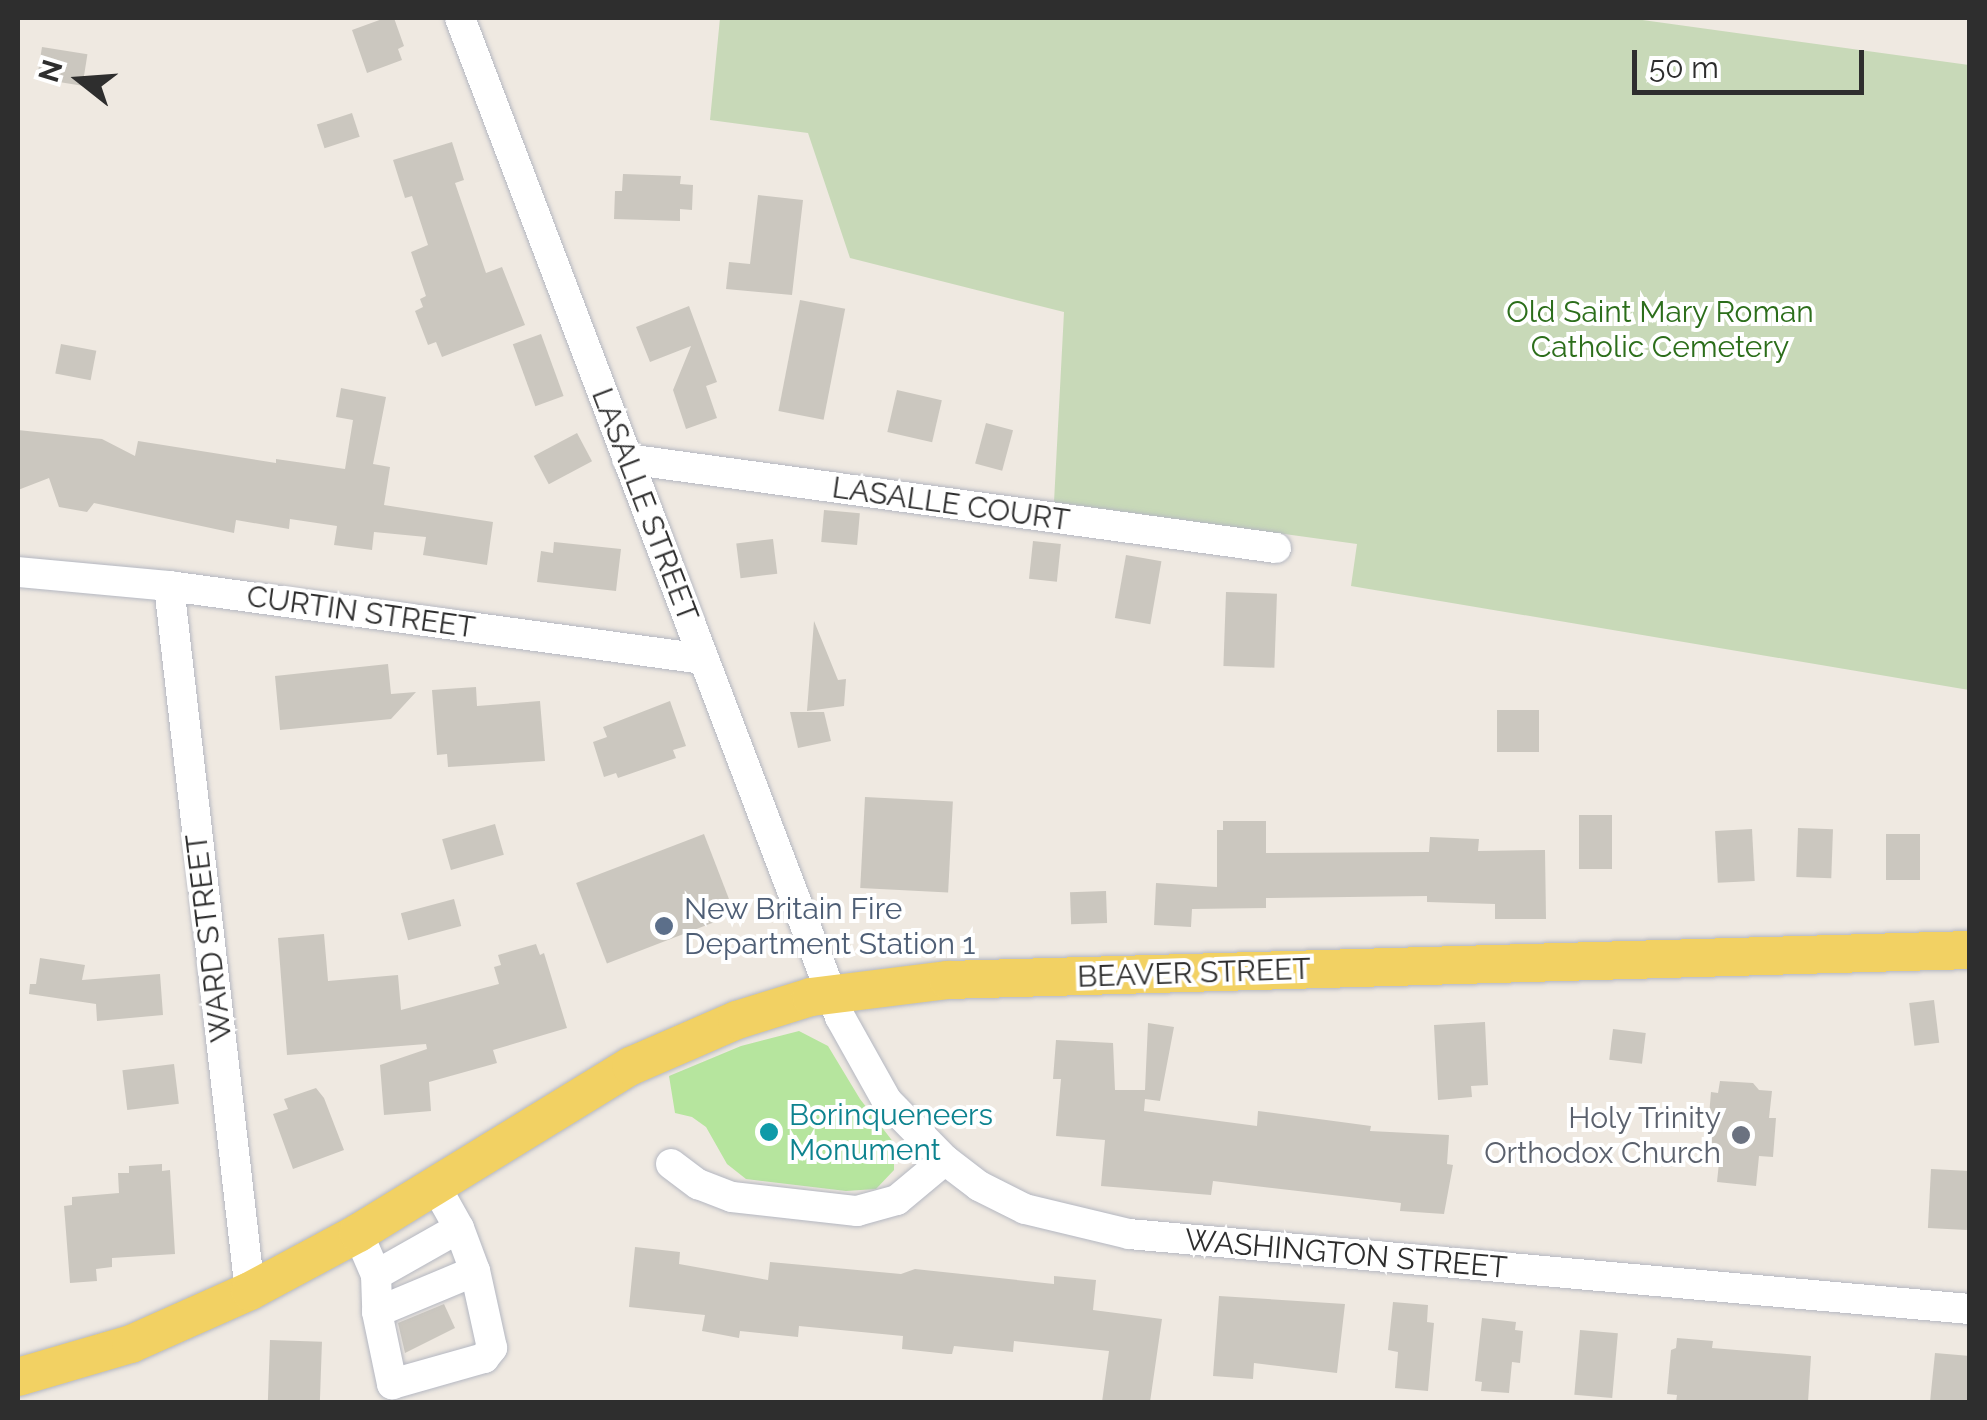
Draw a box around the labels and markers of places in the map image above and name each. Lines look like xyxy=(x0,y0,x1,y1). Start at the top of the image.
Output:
place label: New Britain Fire Department Station 1 xyxy=(684,891,975,962)
marker: New Britain Fire Department Station 1 xyxy=(653,915,675,937)
place label: Borinqueneers Monument xyxy=(789,1097,993,1168)
place label: Holy Trinity Orthodox Church xyxy=(1484,1100,1721,1170)
marker: Borinqueneers Monument xyxy=(758,1121,780,1143)
marker: Holy Trinity Orthodox Church xyxy=(1730,1124,1752,1146)

